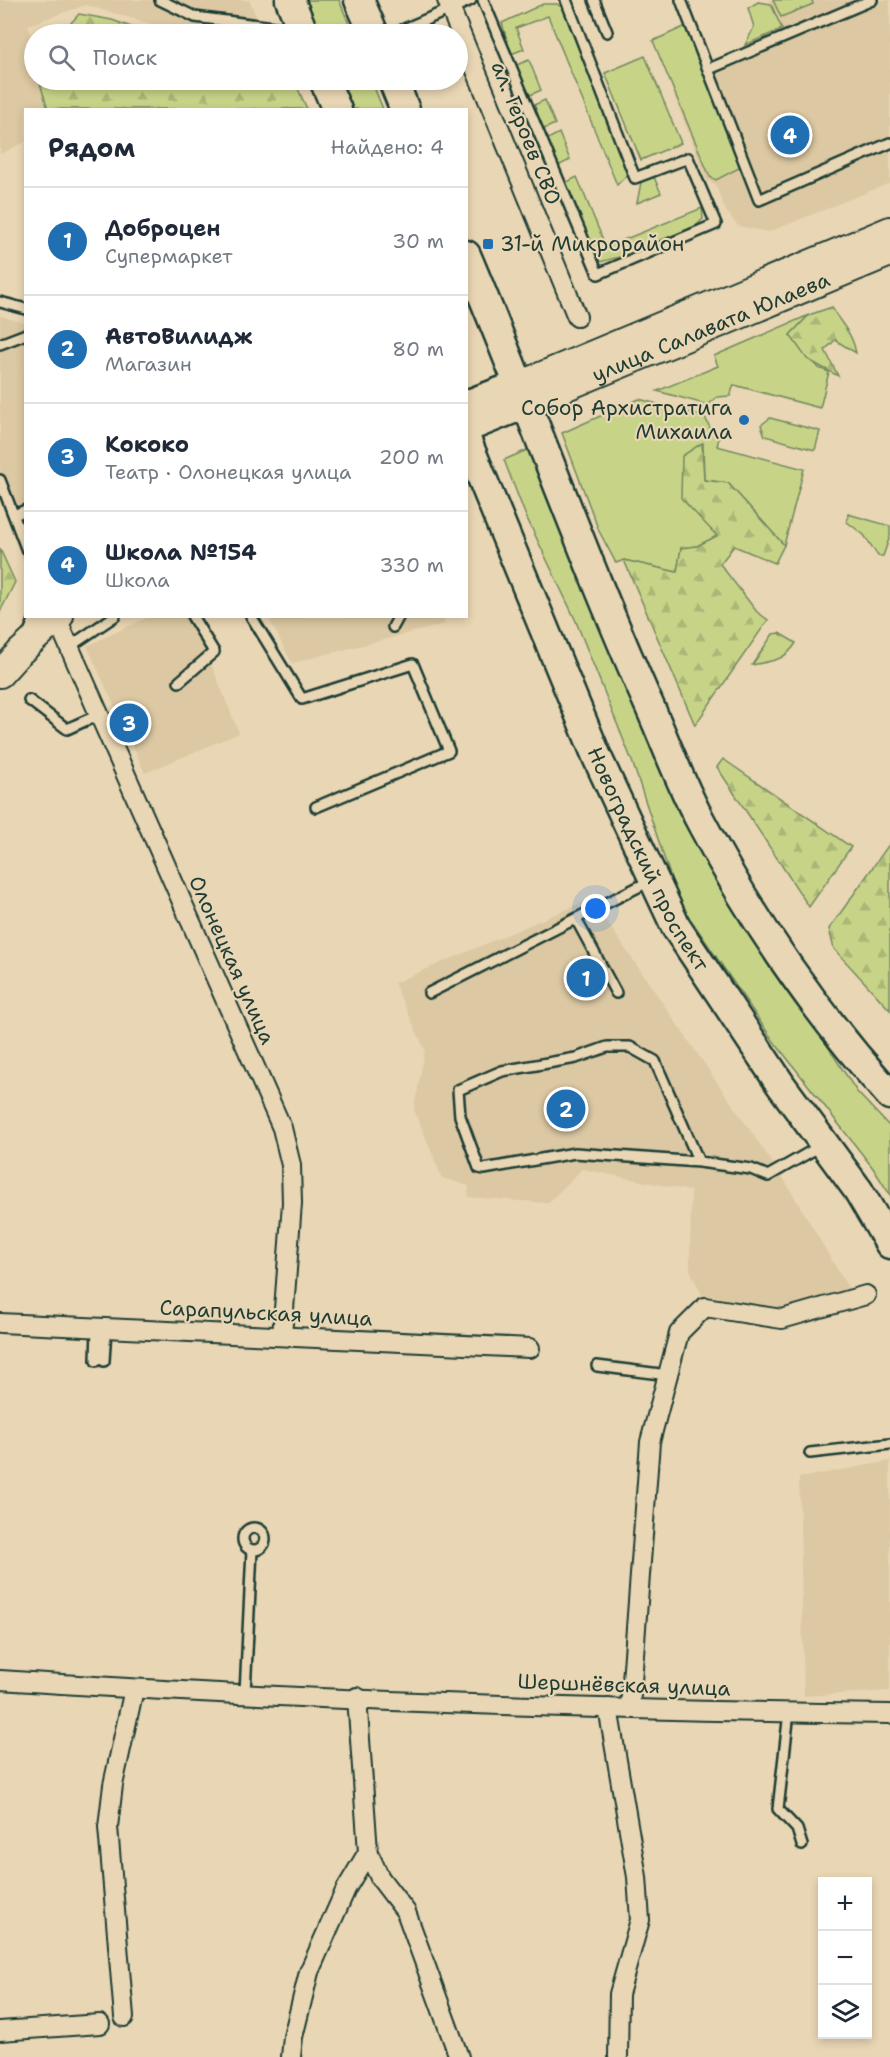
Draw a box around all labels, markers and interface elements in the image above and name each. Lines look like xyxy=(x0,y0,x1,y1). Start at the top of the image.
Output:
search box xyxy=(24,24,468,90)
icon: search xyxy=(45,41,78,74)
text: Поиск xyxy=(93,43,157,72)
street label: ал. Героев СВО xyxy=(484,57,568,209)
pin: 4 xyxy=(770,112,810,158)
text: Рядом xyxy=(48,130,135,165)
text: Найдено: 4 xyxy=(331,134,444,160)
text: Доброцен xyxy=(105,214,221,243)
text: 1 xyxy=(63,228,72,254)
text: 30 m xyxy=(392,228,444,254)
place label: 31-й Микрорайон xyxy=(500,230,684,258)
marker: 31-й Микрорайон xyxy=(481,237,495,251)
text: Супермаркет xyxy=(105,243,232,269)
street label: улица Салавата Юлаева xyxy=(588,265,834,389)
text: АвтоВилидж xyxy=(105,322,252,351)
text: 2 xyxy=(61,336,75,362)
text: 80 m xyxy=(392,336,444,362)
text: Магазин xyxy=(105,351,192,377)
place label: Собор Архистратига Михаила xyxy=(521,394,732,446)
marker: Собор Архистратига Михаила xyxy=(737,413,751,427)
text: Кококо xyxy=(105,430,189,459)
text: 3 xyxy=(61,444,75,470)
text: 200 m xyxy=(379,444,444,470)
text: Театр · Олонецкая улица xyxy=(105,459,352,485)
text: Школа №154 xyxy=(105,538,257,567)
text: 4 xyxy=(61,552,75,578)
text: 330 m xyxy=(380,552,444,578)
text: Школа xyxy=(105,567,170,593)
pin: 3 xyxy=(110,700,148,746)
street label: Новоградский проспект xyxy=(580,743,716,977)
street label: Олонецкая улица xyxy=(182,871,282,1049)
your location xyxy=(581,894,610,923)
pin: 1 xyxy=(566,956,606,1000)
pin: 2 xyxy=(546,1086,586,1132)
street label: Сарапульская улица xyxy=(159,1293,373,1333)
street label: Шершнёвская улица xyxy=(517,1667,731,1703)
map controls xyxy=(818,1877,872,2039)
button: + xyxy=(818,1877,872,1931)
button: − xyxy=(818,1931,872,1985)
button: layers xyxy=(818,1985,872,2039)

